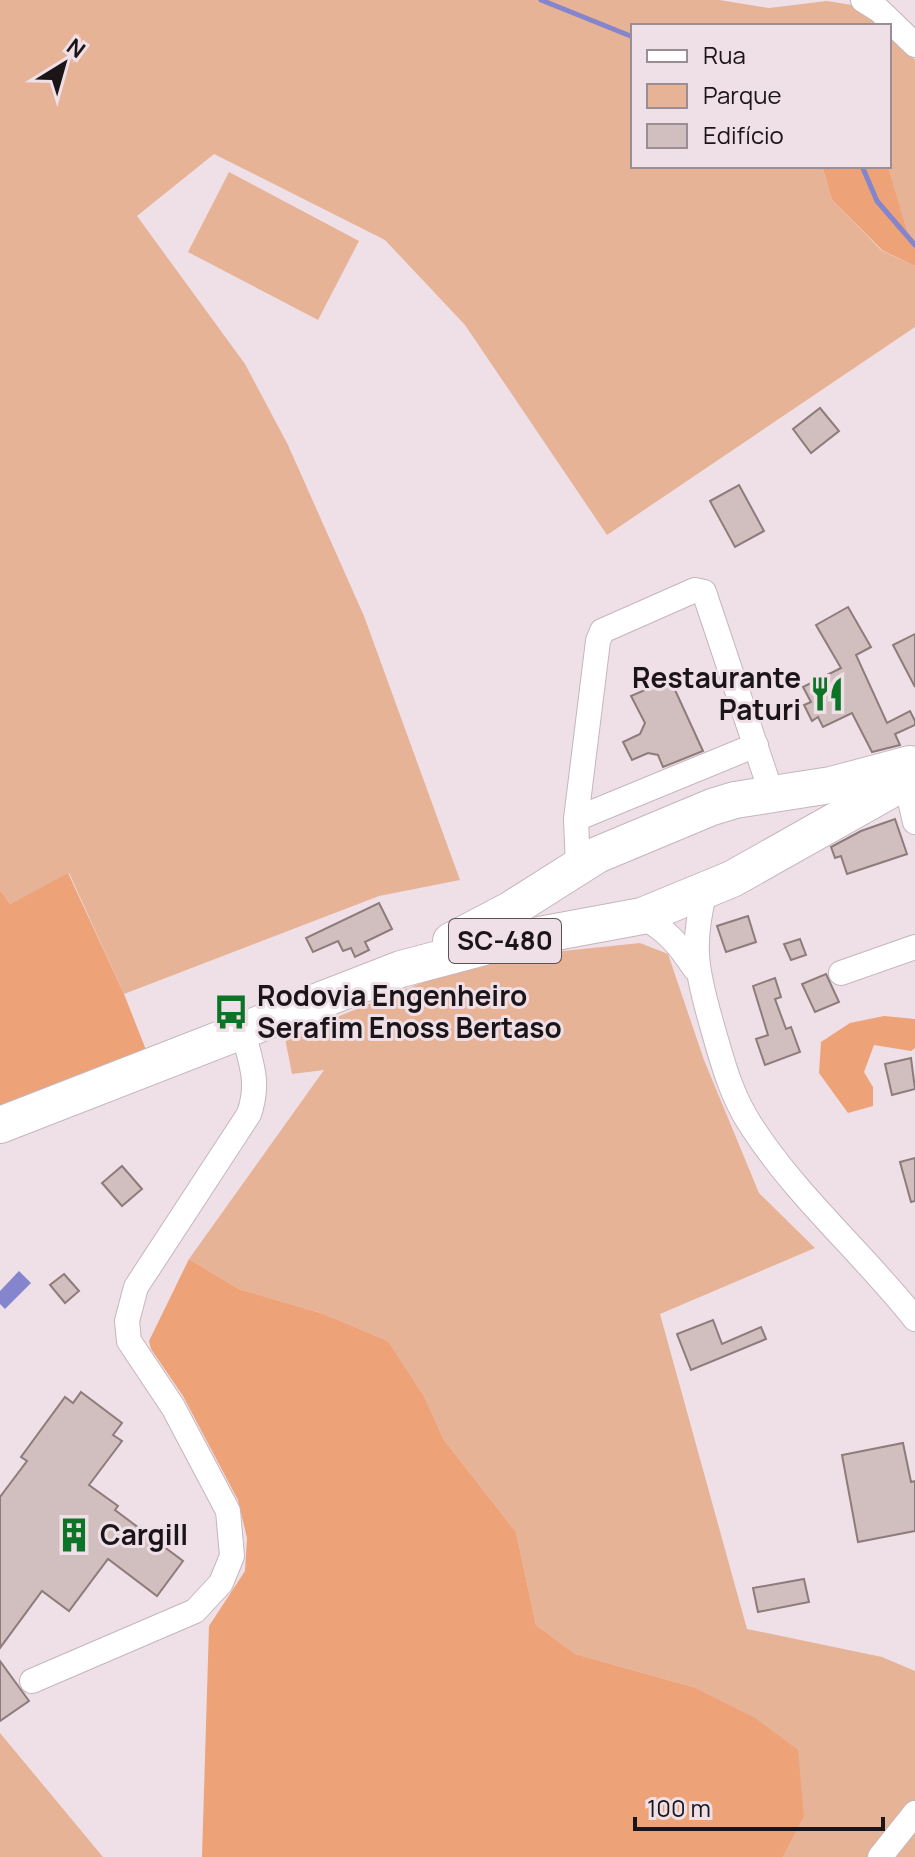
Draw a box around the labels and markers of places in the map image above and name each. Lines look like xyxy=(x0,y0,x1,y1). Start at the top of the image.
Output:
place label: Restaurante Paturi xyxy=(632,658,801,728)
restaurant icon: Restaurante Paturi xyxy=(808,675,846,713)
place label: Rodovia Engenheiro Serafim Enoss Bertaso xyxy=(257,976,562,1046)
bus stop icon: Rodovia Engenheiro Serafim Enoss Bertaso xyxy=(212,993,250,1031)
place label: Cargill xyxy=(100,1515,188,1553)
building icon: Cargill xyxy=(55,1516,93,1554)

